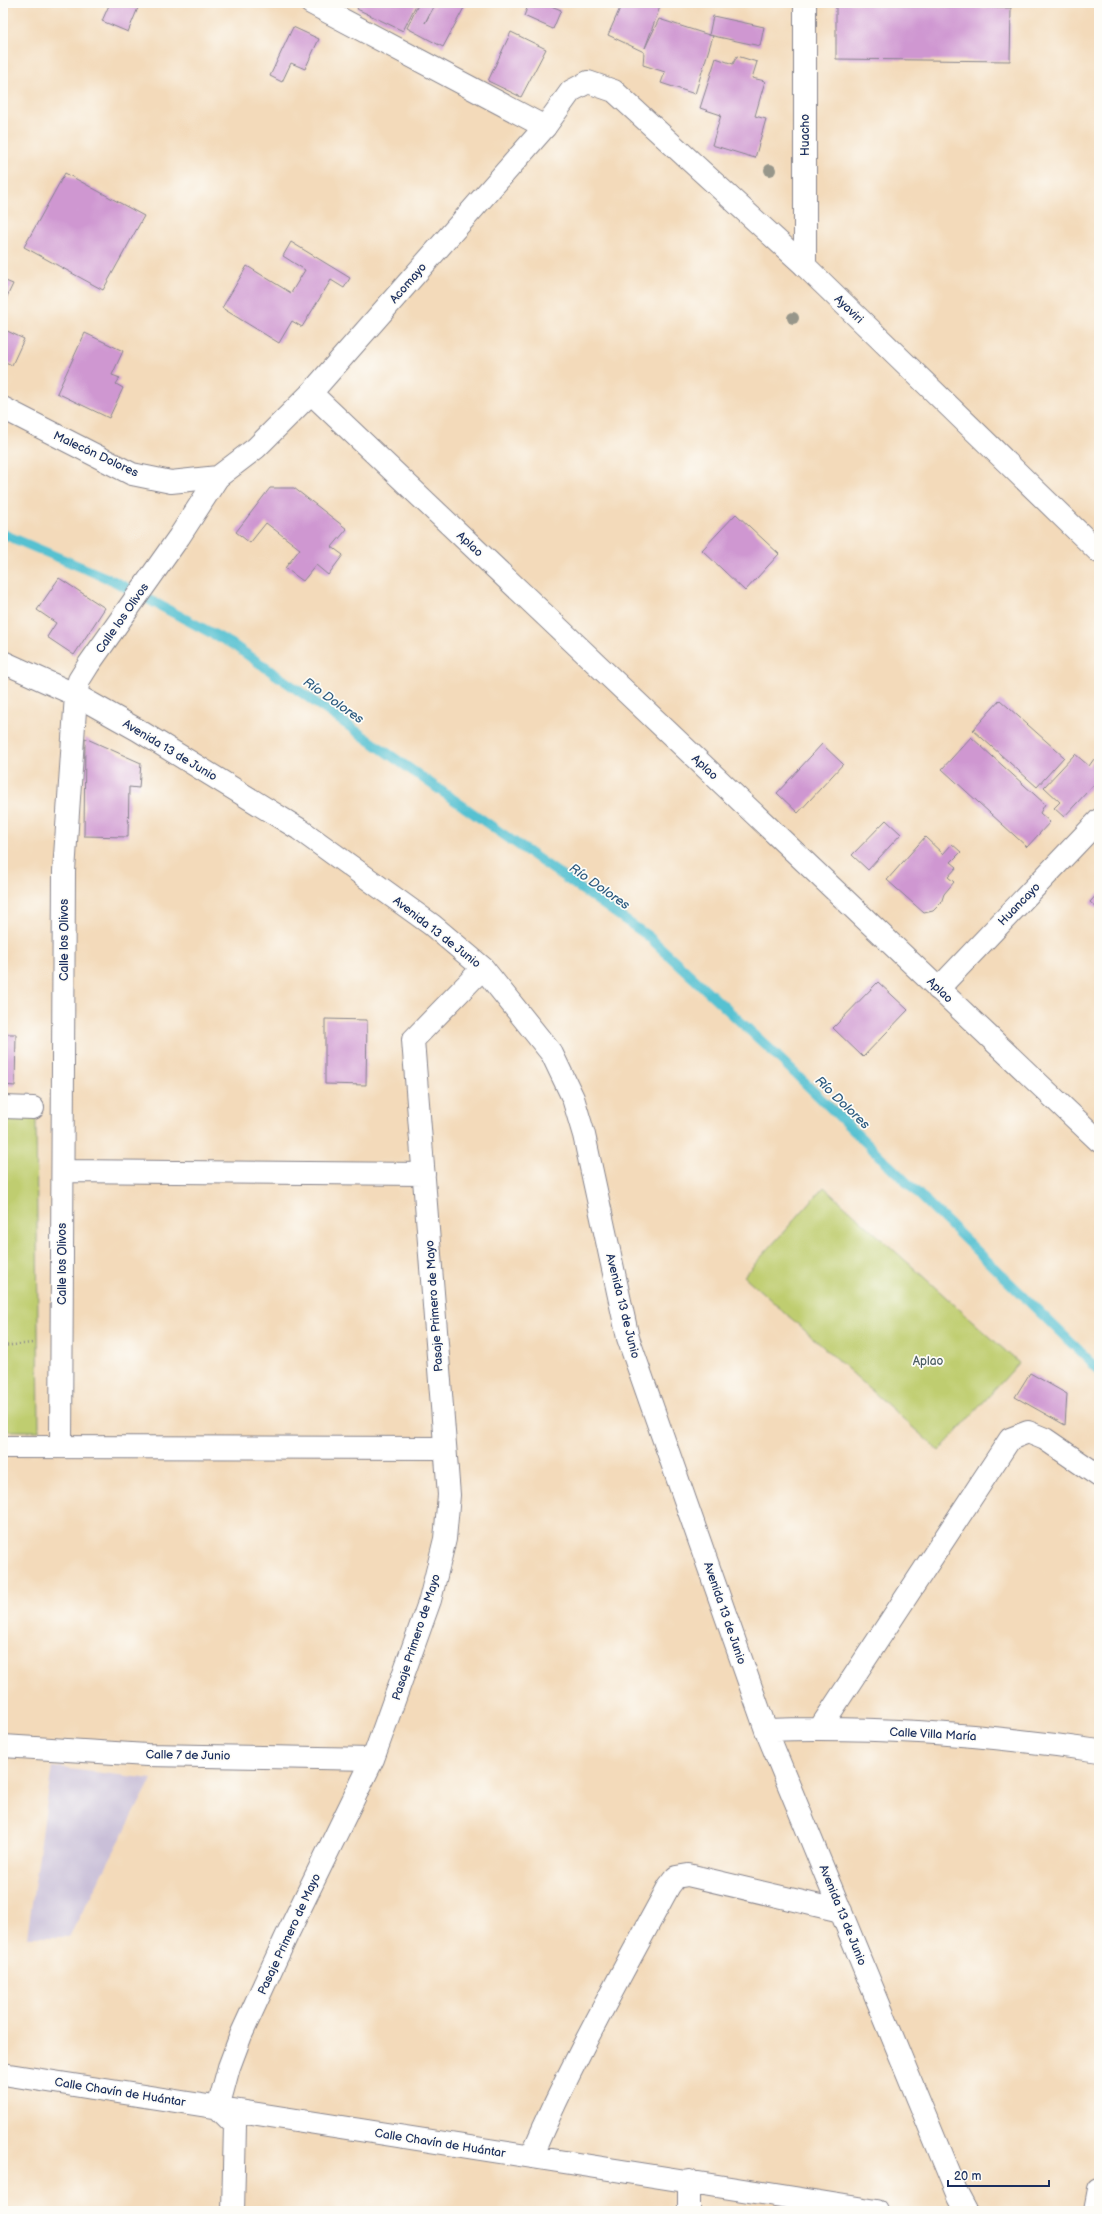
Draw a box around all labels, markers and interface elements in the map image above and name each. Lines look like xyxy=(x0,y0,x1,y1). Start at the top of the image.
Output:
street label: Huacho xyxy=(798,114,813,156)
street label: Acomayo xyxy=(387,260,430,307)
street label: Ayaviri xyxy=(831,292,866,327)
street label: Malecón Dolores xyxy=(51,428,141,481)
street label: Aplao xyxy=(453,528,486,560)
street label: Calle los Olivos xyxy=(93,580,152,656)
water label: Río Dolores xyxy=(300,674,367,728)
street label: Avenida 13 de Junio xyxy=(120,716,220,785)
street label: Aplao xyxy=(688,751,721,783)
water label: Río Dolores xyxy=(566,860,633,914)
street label: Huancayo xyxy=(995,880,1044,929)
street label: Avenida 13 de Junio xyxy=(390,893,484,971)
street label: Calle los Olivos xyxy=(57,899,72,981)
street label: Aplao xyxy=(923,974,956,1006)
water label: Río Dolores xyxy=(812,1073,873,1133)
street label: Calle los Olivos xyxy=(55,1223,70,1305)
street label: Pasaje Primero de Mayo xyxy=(422,1239,447,1372)
street label: Avenida 13 de Junio xyxy=(602,1252,643,1360)
park label: Aplao xyxy=(913,1354,943,1369)
street label: Avenida 13 de Junio xyxy=(700,1560,749,1667)
street label: Pasaje Primero de Mayo xyxy=(389,1572,444,1702)
street label: Calle Villa María xyxy=(889,1725,977,1744)
street label: Calle 7 de Junio xyxy=(145,1747,231,1764)
street label: Avenida 13 de Junio xyxy=(815,1863,870,1968)
street label: Pasaje Primero de Mayo xyxy=(255,1871,324,1997)
street label: Calle Chavín de Huántar xyxy=(53,2075,187,2110)
street label: Calle Chavín de Huántar xyxy=(373,2126,507,2161)
scale bar xyxy=(948,2162,1049,2188)
text: 20 m xyxy=(954,2169,981,2184)

